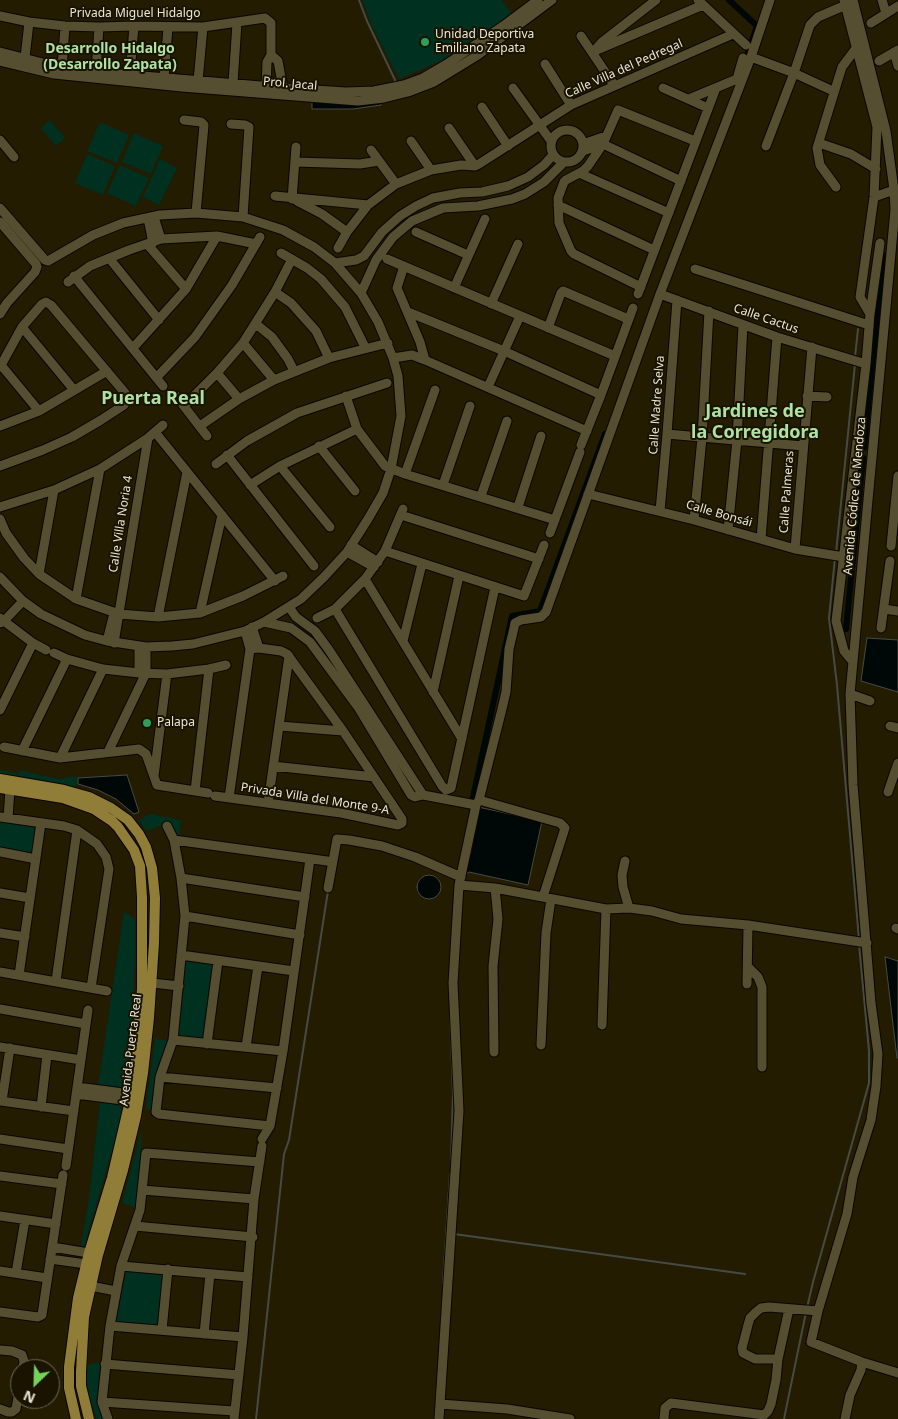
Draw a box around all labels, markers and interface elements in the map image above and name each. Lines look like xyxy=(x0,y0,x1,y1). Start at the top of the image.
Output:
street label: Privada Miguel Hidalgo xyxy=(70,7,200,21)
place label: Unidad Deportiva Emiliano Zapata xyxy=(435,28,534,56)
marker: Unidad Deportiva Emiliano Zapata xyxy=(419,36,431,48)
street label: Calle Villa del Pedregal xyxy=(563,37,685,101)
district label: Desarrollo Hidalgo (Desarrollo Zapata) xyxy=(43,41,177,74)
street label: Prol. Jacal xyxy=(262,74,318,94)
street label: Calle Cactus xyxy=(732,301,800,337)
street label: Calle Madre Selva xyxy=(646,355,668,455)
district label: Puerta Real xyxy=(101,388,205,410)
district label: Jardines de la Corregidora xyxy=(691,401,819,444)
street label: Avenida Códice de Mendoza xyxy=(841,416,869,576)
street label: Calle Palmeras xyxy=(777,450,797,534)
street label: Calle Villa Noria 4 xyxy=(106,475,136,573)
street label: Calle Bonsái xyxy=(684,498,754,530)
place label: Palapa xyxy=(157,716,195,730)
marker: Palapa xyxy=(141,717,153,729)
street label: Privada Villa del Monte 9-A xyxy=(240,780,390,818)
street label: Avenida Puerta Real xyxy=(117,993,145,1107)
north arrow xyxy=(10,1359,60,1409)
text: N xyxy=(20,1386,38,1408)

